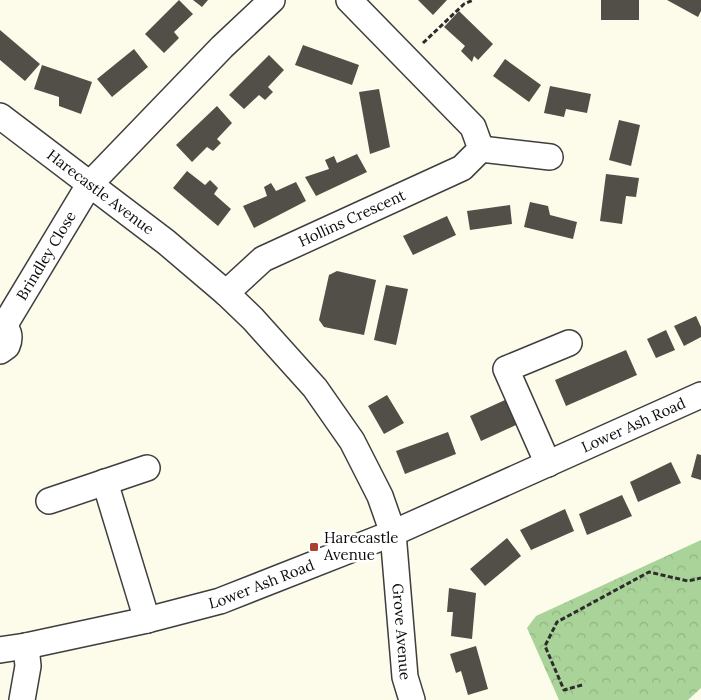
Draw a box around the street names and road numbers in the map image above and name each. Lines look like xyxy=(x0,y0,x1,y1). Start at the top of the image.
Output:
street label: Harecastle Avenue xyxy=(43,145,158,238)
street label: Hollins Crescent xyxy=(295,185,408,251)
street label: Brindley Close xyxy=(12,208,80,303)
street label: Lower Ash Road xyxy=(578,393,688,456)
street label: Lower Ash Road xyxy=(206,555,317,613)
street label: Grove Avenue xyxy=(388,582,415,681)

